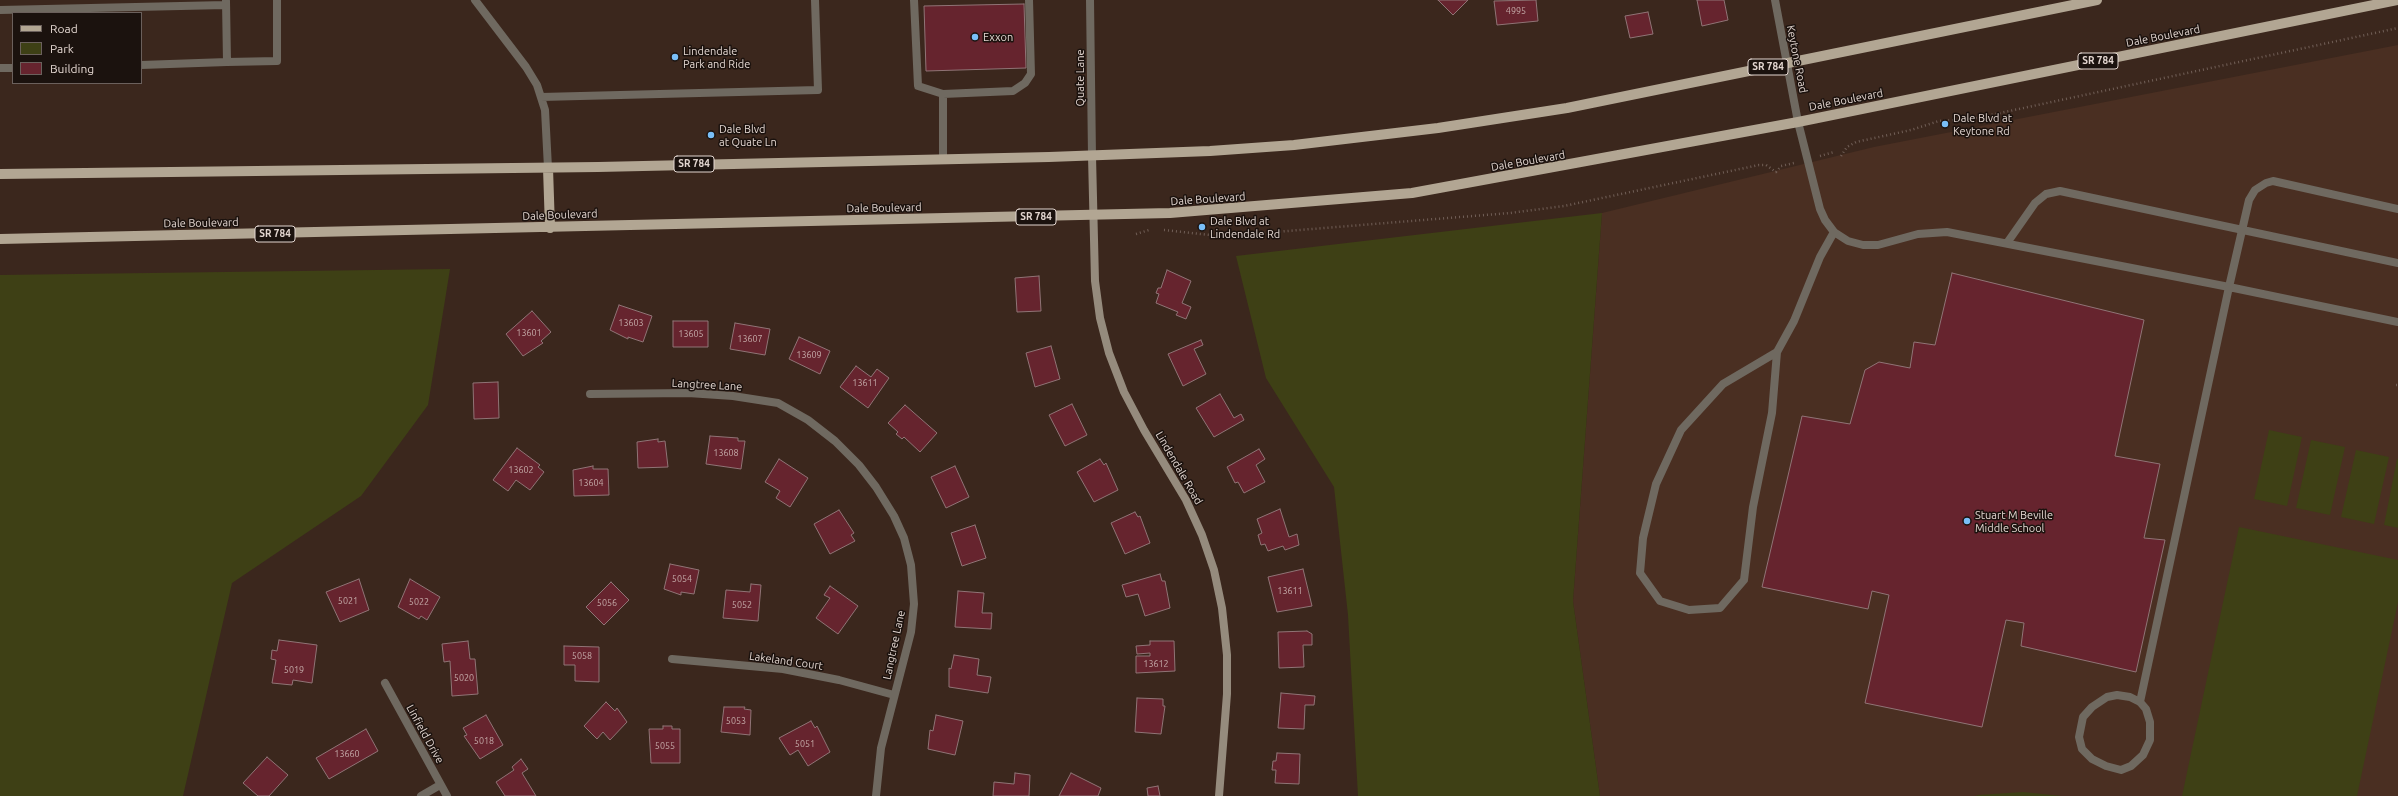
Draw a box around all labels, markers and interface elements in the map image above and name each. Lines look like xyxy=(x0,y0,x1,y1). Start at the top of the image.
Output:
house number: 4995 xyxy=(1506,6,1526,16)
legend xyxy=(12,12,142,84)
text: Road xyxy=(50,22,78,35)
street label: Dale Boulevard xyxy=(2125,22,2201,50)
street label: Keytone Road xyxy=(1784,24,1810,94)
place label: Exxon xyxy=(983,30,1013,44)
marker: Exxon xyxy=(970,32,980,42)
text: Park xyxy=(50,42,74,55)
place label: Lindendale Park and Ride xyxy=(683,44,750,70)
street label: Quate Lane xyxy=(1073,50,1087,106)
marker: Lindendale Park and Ride xyxy=(670,52,680,62)
road number: SR 784 xyxy=(2078,53,2118,69)
road number: SR 784 xyxy=(1748,59,1788,75)
text: Building xyxy=(50,62,94,75)
street label: Dale Boulevard xyxy=(1808,86,1884,114)
place label: Dale Blvd at Keytone Rd xyxy=(1953,111,2012,137)
marker: Dale Blvd at Keytone Rd xyxy=(1940,119,1950,129)
place label: Dale Blvd at Quate Ln xyxy=(719,122,777,148)
marker: Dale Blvd at Quate Ln xyxy=(706,130,716,140)
street label: Dale Boulevard xyxy=(1490,148,1566,174)
road number: SR 784 xyxy=(674,156,714,172)
street label: Dale Boulevard xyxy=(1170,190,1246,208)
street label: Dale Boulevard xyxy=(846,201,922,215)
street label: Dale Boulevard xyxy=(522,207,598,223)
road number: SR 784 xyxy=(1016,209,1056,225)
place label: Dale Blvd at Lindendale Rd xyxy=(1210,214,1280,240)
street label: Dale Boulevard xyxy=(163,216,239,230)
marker: Dale Blvd at Lindendale Rd xyxy=(1197,222,1207,232)
road number: SR 784 xyxy=(255,226,295,242)
house number: 13603 xyxy=(618,318,644,328)
house number: 13601 xyxy=(516,328,542,338)
house number: 13605 xyxy=(678,329,704,339)
house number: 13607 xyxy=(737,334,763,344)
house number: 13609 xyxy=(796,350,822,360)
street label: Langtree Lane xyxy=(671,377,743,393)
house number: 13611 xyxy=(852,378,878,388)
street label: Lindendale Road xyxy=(1153,429,1205,507)
house number: 13608 xyxy=(713,448,739,458)
house number: 13602 xyxy=(508,465,534,475)
house number: 13604 xyxy=(578,478,604,488)
place label: Stuart M Beville Middle School xyxy=(1975,508,2053,534)
marker: Stuart M Beville Middle School xyxy=(1962,516,1972,526)
house number: 5054 xyxy=(672,574,692,584)
house number: 13611 xyxy=(1277,586,1303,596)
house number: 5021 xyxy=(338,596,358,606)
house number: 5022 xyxy=(409,597,429,607)
house number: 5056 xyxy=(597,598,617,608)
house number: 5052 xyxy=(732,600,752,610)
street label: Langtree Lane xyxy=(880,609,908,681)
street label: Lakeland Court xyxy=(748,649,824,673)
house number: 5058 xyxy=(572,651,592,661)
house number: 13612 xyxy=(1143,659,1169,669)
house number: 5019 xyxy=(284,665,304,675)
house number: 5020 xyxy=(454,673,474,683)
street label: Linfield Drive xyxy=(403,702,447,766)
house number: 5053 xyxy=(726,716,746,726)
house number: 5018 xyxy=(474,736,494,746)
house number: 5051 xyxy=(795,739,815,749)
house number: 5055 xyxy=(655,741,675,751)
house number: 13660 xyxy=(334,749,360,759)

